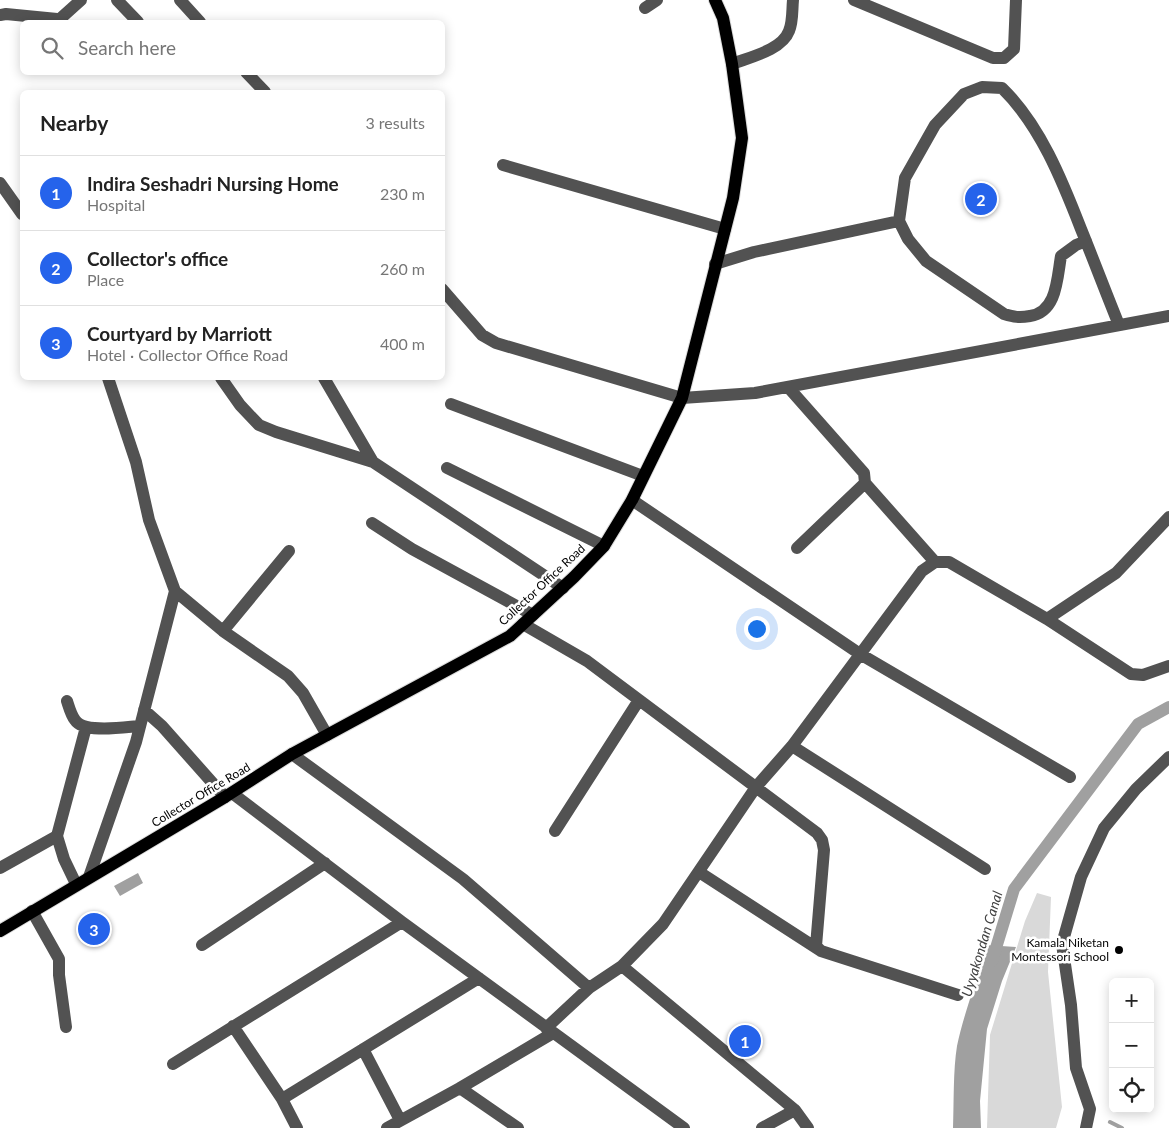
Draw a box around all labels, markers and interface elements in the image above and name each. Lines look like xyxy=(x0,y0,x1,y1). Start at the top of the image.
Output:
search box xyxy=(20,20,445,75)
icon: search xyxy=(38,34,66,62)
text: Search here xyxy=(78,36,176,59)
text: Nearby xyxy=(40,110,108,135)
text: 3 results xyxy=(365,113,425,132)
text: Indira Seshadri Nursing Home xyxy=(87,172,339,195)
pin: 2 xyxy=(965,180,997,218)
text: 1 xyxy=(51,184,61,203)
text: 230 m xyxy=(380,184,425,203)
text: Hospital xyxy=(87,195,145,214)
text: Collector's office xyxy=(87,247,228,270)
text: 2 xyxy=(51,259,61,278)
text: 260 m xyxy=(380,259,425,278)
text: Place xyxy=(87,270,124,289)
text: Courtyard by Marriott xyxy=(87,322,272,345)
text: 3 xyxy=(51,334,61,353)
text: 400 m xyxy=(380,334,425,353)
text: Hotel · Collector Office Road xyxy=(87,345,288,364)
street label: Collector Office Road xyxy=(495,541,588,629)
your location xyxy=(744,616,770,642)
street label: Collector Office Road xyxy=(149,759,253,830)
water label: Uyyakondan Canal xyxy=(957,889,1006,999)
pin: 3 xyxy=(78,910,110,948)
place label: Kamala Niketan Montessori School xyxy=(1011,935,1109,964)
marker: Kamala Niketan Montessori School xyxy=(1113,944,1125,956)
map controls xyxy=(1109,978,1154,1113)
button: + xyxy=(1109,978,1154,1023)
pin: 1 xyxy=(729,1022,761,1060)
button: − xyxy=(1109,1023,1154,1068)
button: locate xyxy=(1109,1068,1154,1113)

